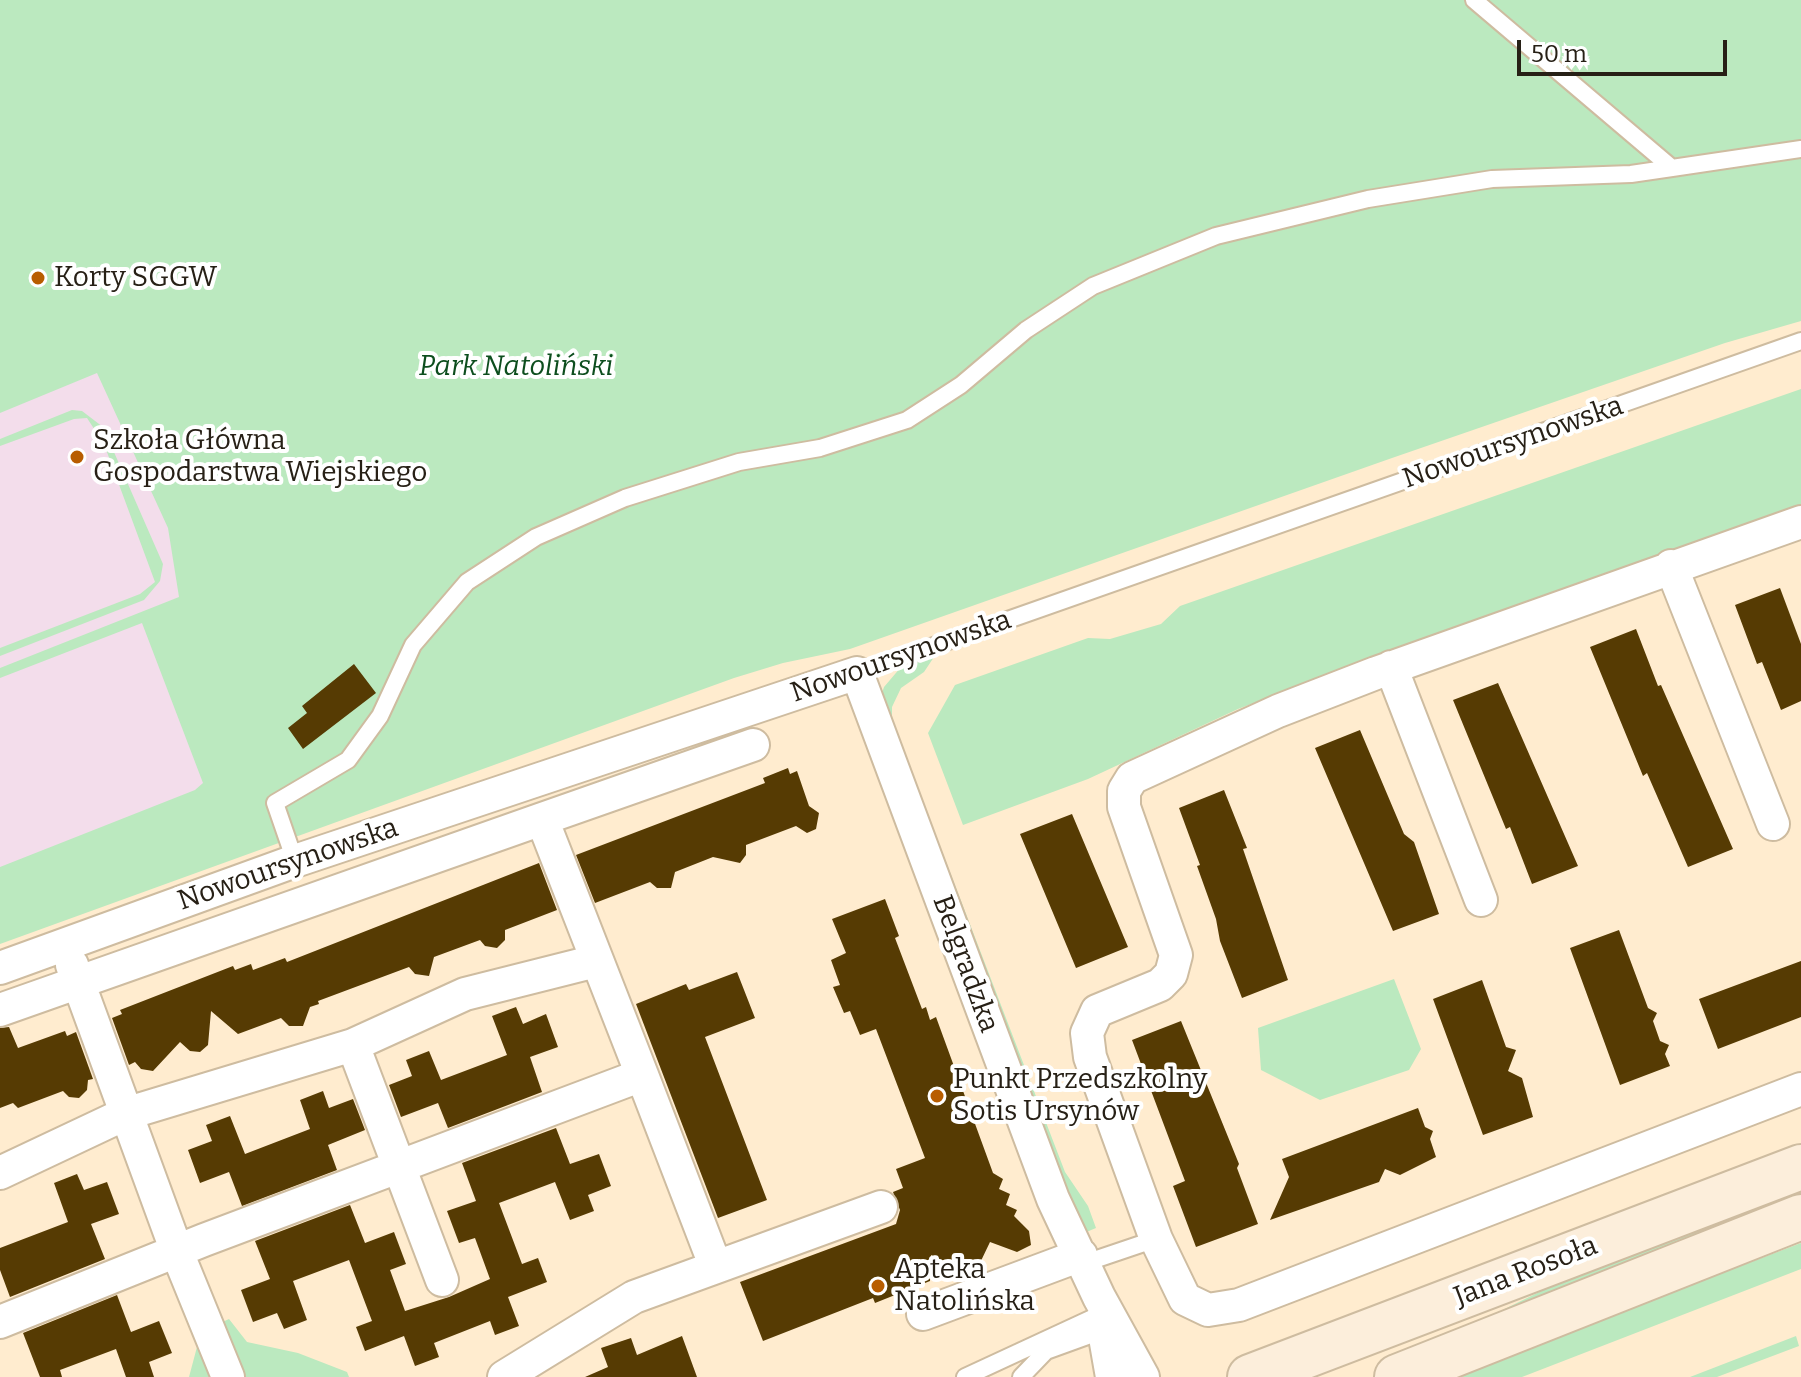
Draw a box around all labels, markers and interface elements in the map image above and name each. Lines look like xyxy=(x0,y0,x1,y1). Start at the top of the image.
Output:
scale bar xyxy=(1521,24,1731,74)
text: 50 m xyxy=(1531,40,1587,68)
place label: Korty SGGW xyxy=(54,261,217,295)
marker: Korty SGGW xyxy=(29,269,47,287)
park label: Park Natoliński xyxy=(419,350,613,384)
street label: Nowoursynowska xyxy=(1398,390,1628,496)
place label: Szkoła Główna Gospodarstwa Wiejskiego xyxy=(93,424,427,490)
marker: Szkoła Główna Gospodarstwa Wiejskiego xyxy=(68,448,86,466)
street label: Nowoursynowska xyxy=(786,604,1016,710)
street label: Nowoursynowska xyxy=(173,812,403,918)
street label: Belgradzka xyxy=(925,891,1005,1037)
place label: Punkt Przedszkolny Sotis Ursynów xyxy=(953,1063,1207,1129)
marker: Punkt Przedszkolny Sotis Ursynów xyxy=(928,1087,946,1105)
street label: Jana Rosoła xyxy=(1450,1229,1602,1315)
place label: Apteka Natolińska xyxy=(894,1253,1035,1319)
marker: Apteka Natolińska xyxy=(869,1277,887,1295)

